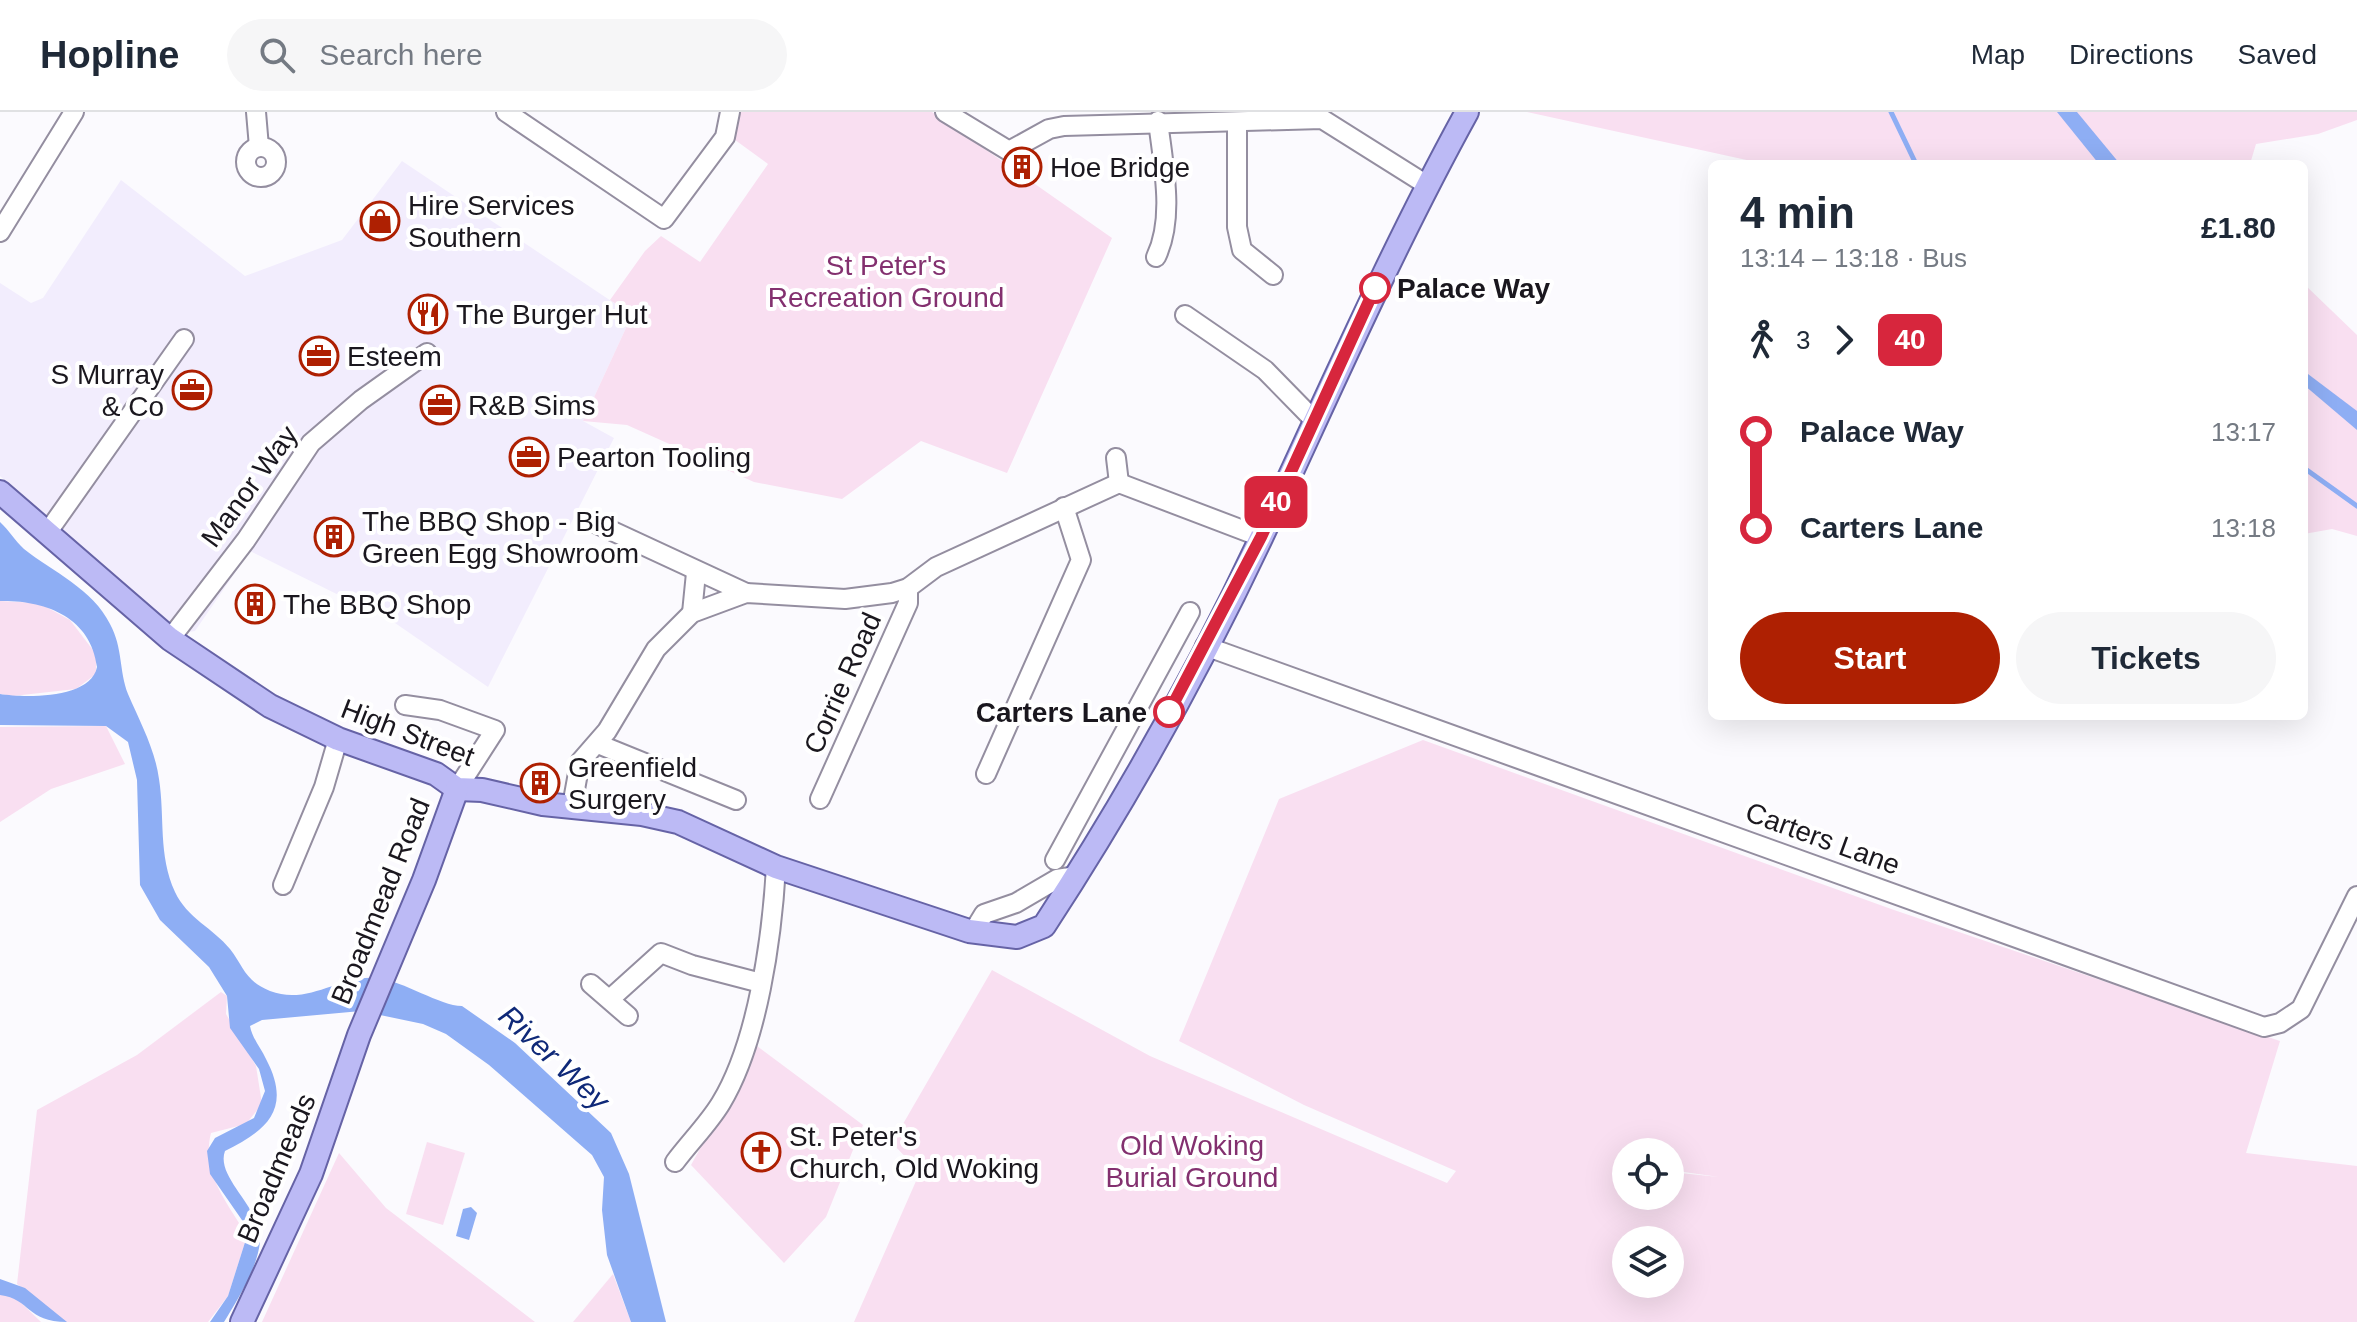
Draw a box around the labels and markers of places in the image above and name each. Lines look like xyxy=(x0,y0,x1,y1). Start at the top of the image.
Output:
building icon: Hoe Bridge xyxy=(1001,146,1043,188)
place label: Hoe Bridge xyxy=(1050,152,1190,183)
place label: Hire Services Southern xyxy=(408,190,574,253)
shop icon: Hire Services Southern xyxy=(359,200,401,242)
marker: Palace Way xyxy=(1360,273,1390,303)
place label: Palace Way xyxy=(1397,273,1550,304)
restaurant icon: The Burger Hut xyxy=(407,293,449,335)
place label: The Burger Hut xyxy=(456,299,648,330)
office icon: Esteem xyxy=(298,335,340,377)
place label: Esteem xyxy=(347,341,442,372)
place label: S Murray & Co xyxy=(50,359,164,422)
office icon: S Murray & Co xyxy=(171,369,213,411)
office icon: R&B Sims xyxy=(419,384,461,426)
place label: R&B Sims xyxy=(468,390,596,421)
office icon: Pearton Tooling xyxy=(508,436,550,478)
place label: Pearton Tooling xyxy=(557,442,751,473)
place label: The BBQ Shop - Big Green Egg Showroom xyxy=(362,506,639,569)
building icon: The BBQ Shop - Big Green Egg Showroom xyxy=(313,516,355,558)
building icon: The BBQ Shop xyxy=(234,583,276,625)
place label: The BBQ Shop xyxy=(283,589,471,620)
place label: Carters Lane xyxy=(976,697,1147,728)
marker: Carters Lane xyxy=(1154,697,1184,727)
place label: Greenfield Surgery xyxy=(568,752,697,815)
building icon: Greenfield Surgery xyxy=(519,762,561,804)
place label: St. Peter's Church, Old Woking xyxy=(789,1121,1039,1184)
church icon: St. Peter's Church, Old Woking xyxy=(740,1131,782,1173)

